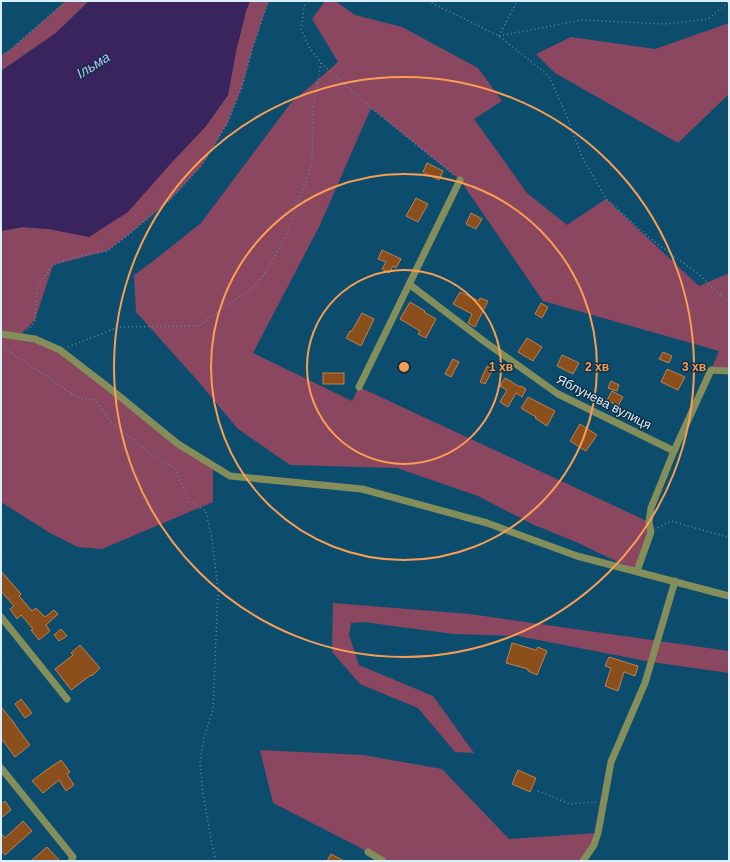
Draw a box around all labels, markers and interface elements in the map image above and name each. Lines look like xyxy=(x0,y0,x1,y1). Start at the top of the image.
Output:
water label: Ільма xyxy=(73,48,113,81)
centre of rings xyxy=(397,360,411,374)
text: 1 хв xyxy=(489,360,513,374)
text: 2 хв xyxy=(585,360,609,374)
text: 3 хв xyxy=(682,360,706,374)
street label: Яблунева вулиця xyxy=(554,372,654,432)

